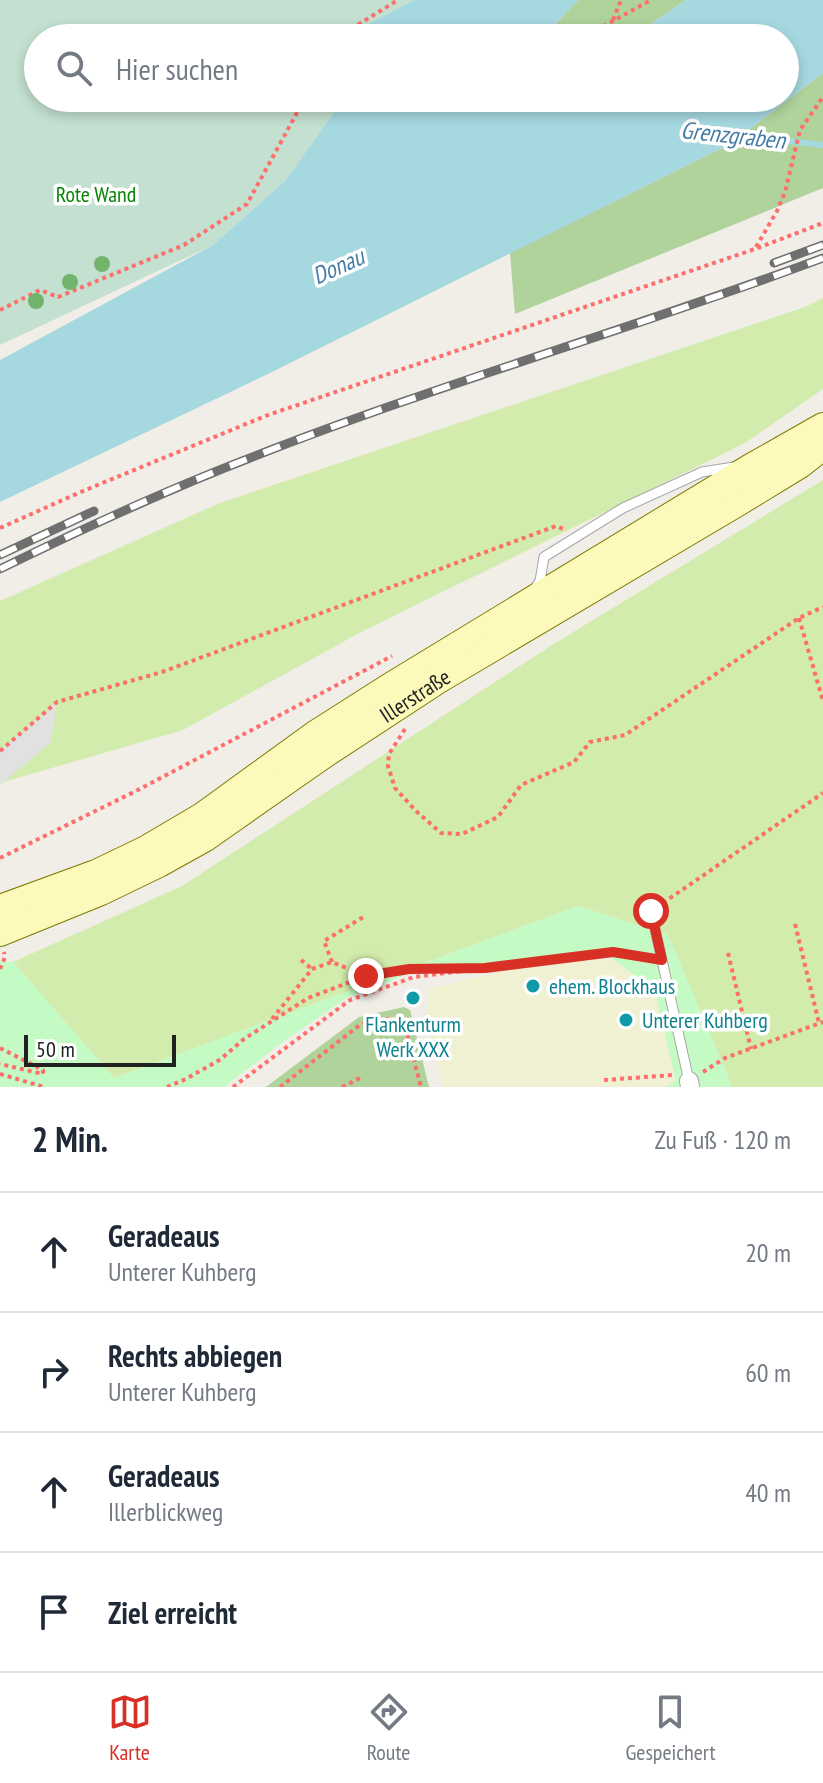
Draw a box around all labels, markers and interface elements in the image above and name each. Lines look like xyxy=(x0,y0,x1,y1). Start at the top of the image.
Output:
search box xyxy=(24,24,799,112)
icon: search xyxy=(52,46,96,90)
text: Hier suchen xyxy=(116,49,238,88)
water label: Grenzgraben xyxy=(679,114,788,156)
park label: Rote Wand xyxy=(56,180,136,208)
water label: Donau xyxy=(307,240,370,291)
street label: Illerstraße xyxy=(374,662,455,729)
route start xyxy=(633,893,669,929)
route end xyxy=(348,958,384,994)
place label: ehem. Blockhaus xyxy=(549,972,675,1000)
marker: ehem. Blockhaus xyxy=(524,977,542,995)
marker: Flankenturm Werk XXX xyxy=(404,989,422,1007)
place label: Unterer Kuhberg xyxy=(642,1006,768,1034)
place label: Flankenturm Werk XXX xyxy=(365,1010,461,1063)
marker: Unterer Kuhberg xyxy=(617,1011,635,1029)
scale bar xyxy=(24,1031,176,1067)
text: 50 m xyxy=(36,1035,75,1063)
text: 2 Min. xyxy=(32,1117,108,1161)
text: Zu Fuß · 120 m xyxy=(654,1123,791,1156)
text: Geradeaus xyxy=(108,1216,220,1255)
icon: ahead xyxy=(32,1230,76,1274)
text: 20 m xyxy=(745,1236,791,1269)
text: Unterer Kuhberg xyxy=(108,1255,257,1288)
text: Rechts abbiegen xyxy=(108,1336,282,1375)
icon: right xyxy=(32,1350,76,1394)
text: 60 m xyxy=(745,1356,791,1389)
text: Unterer Kuhberg xyxy=(108,1375,257,1408)
text: Geradeaus xyxy=(108,1456,220,1495)
icon: ahead xyxy=(32,1470,76,1514)
text: 40 m xyxy=(745,1476,791,1509)
text: Illerblickweg xyxy=(108,1495,223,1528)
icon: arrive xyxy=(32,1590,76,1634)
text: Ziel erreicht xyxy=(108,1593,237,1632)
tab: Karte xyxy=(108,1690,152,1766)
tab: Route xyxy=(367,1690,411,1766)
tab: Gespeichert xyxy=(626,1690,715,1766)

